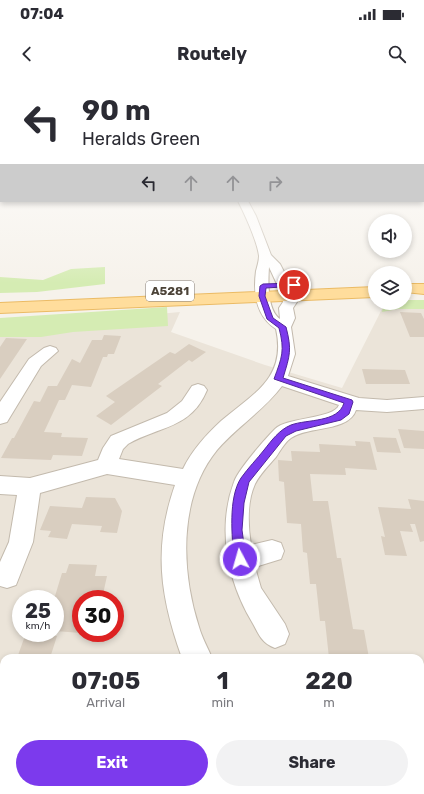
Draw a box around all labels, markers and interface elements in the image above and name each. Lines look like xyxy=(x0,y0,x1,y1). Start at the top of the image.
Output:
text: 07:04 xyxy=(20,5,64,23)
icon: back xyxy=(16,43,38,65)
text: Routely xyxy=(177,43,247,65)
icon: search xyxy=(386,43,408,65)
text: 90 m xyxy=(82,94,151,127)
icon: left xyxy=(16,96,68,148)
text: Heralds Green xyxy=(82,128,200,150)
icon: left xyxy=(138,172,160,194)
icon: ahead xyxy=(180,172,202,194)
icon: ahead xyxy=(222,172,244,194)
icon: right xyxy=(264,172,286,194)
map controls xyxy=(368,214,412,310)
button: sound xyxy=(368,214,412,258)
button: layers xyxy=(368,266,412,310)
pin xyxy=(277,268,311,302)
icon: arrive xyxy=(283,274,305,296)
road number: A5281 xyxy=(146,281,194,301)
position arrow xyxy=(219,538,261,580)
speed limit sign: 30 xyxy=(72,590,124,642)
text: 25 xyxy=(25,599,51,623)
text: km/h xyxy=(26,620,50,632)
text: 07:05 xyxy=(71,667,140,695)
text: 1 xyxy=(217,667,229,695)
text: 220 xyxy=(305,667,353,695)
text: Arrival xyxy=(86,695,125,710)
text: min xyxy=(211,695,234,710)
text: m xyxy=(323,695,335,710)
button: Exit xyxy=(16,740,208,786)
button: Share xyxy=(216,740,408,786)

